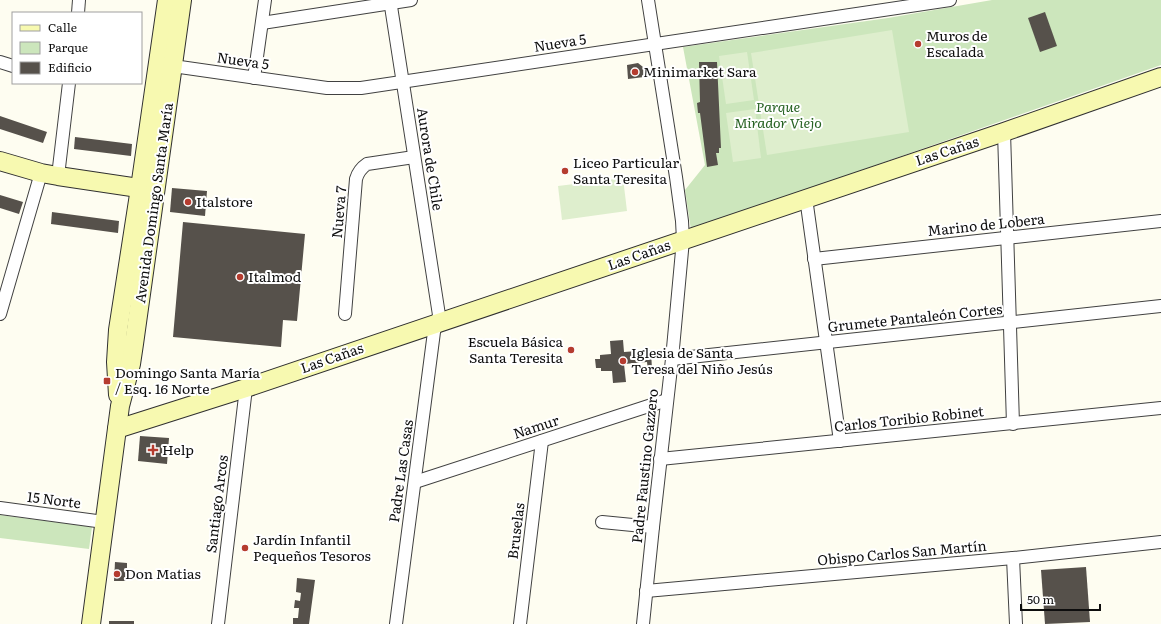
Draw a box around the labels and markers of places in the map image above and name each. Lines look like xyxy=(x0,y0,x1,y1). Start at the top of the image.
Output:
place label: Muros de Escalada xyxy=(926,25,988,61)
marker: Muros de Escalada xyxy=(913,39,923,49)
place label: Minimarket Sara xyxy=(643,61,757,81)
marker: Minimarket Sara xyxy=(630,67,640,77)
place label: Liceo Particular Santa Teresita xyxy=(573,152,679,188)
marker: Liceo Particular Santa Teresita xyxy=(560,166,570,176)
place label: Italstore xyxy=(196,191,253,211)
marker: Italstore xyxy=(183,197,193,207)
place label: Italmod xyxy=(248,266,302,286)
marker: Italmod xyxy=(235,272,245,282)
place label: Escuela Básica Santa Teresita xyxy=(468,331,563,367)
place label: Iglesia de Santa Teresa del Niño Jesús xyxy=(631,342,773,378)
marker: Escuela Básica Santa Teresita xyxy=(566,345,576,355)
marker: Iglesia de Santa Teresa del Niño Jesús xyxy=(618,356,628,366)
place label: Domingo Santa María / Esq. 16 Norte xyxy=(115,362,261,398)
marker: Domingo Santa María / Esq. 16 Norte xyxy=(102,376,112,386)
place label: Help xyxy=(162,439,194,459)
marker: Help xyxy=(147,444,159,456)
place label: Jardín Infantil Pequeños Tesoros xyxy=(253,529,371,565)
marker: Jardín Infantil Pequeños Tesoros xyxy=(240,543,250,553)
place label: Don Matias xyxy=(125,563,201,583)
marker: Don Matias xyxy=(112,569,122,579)

